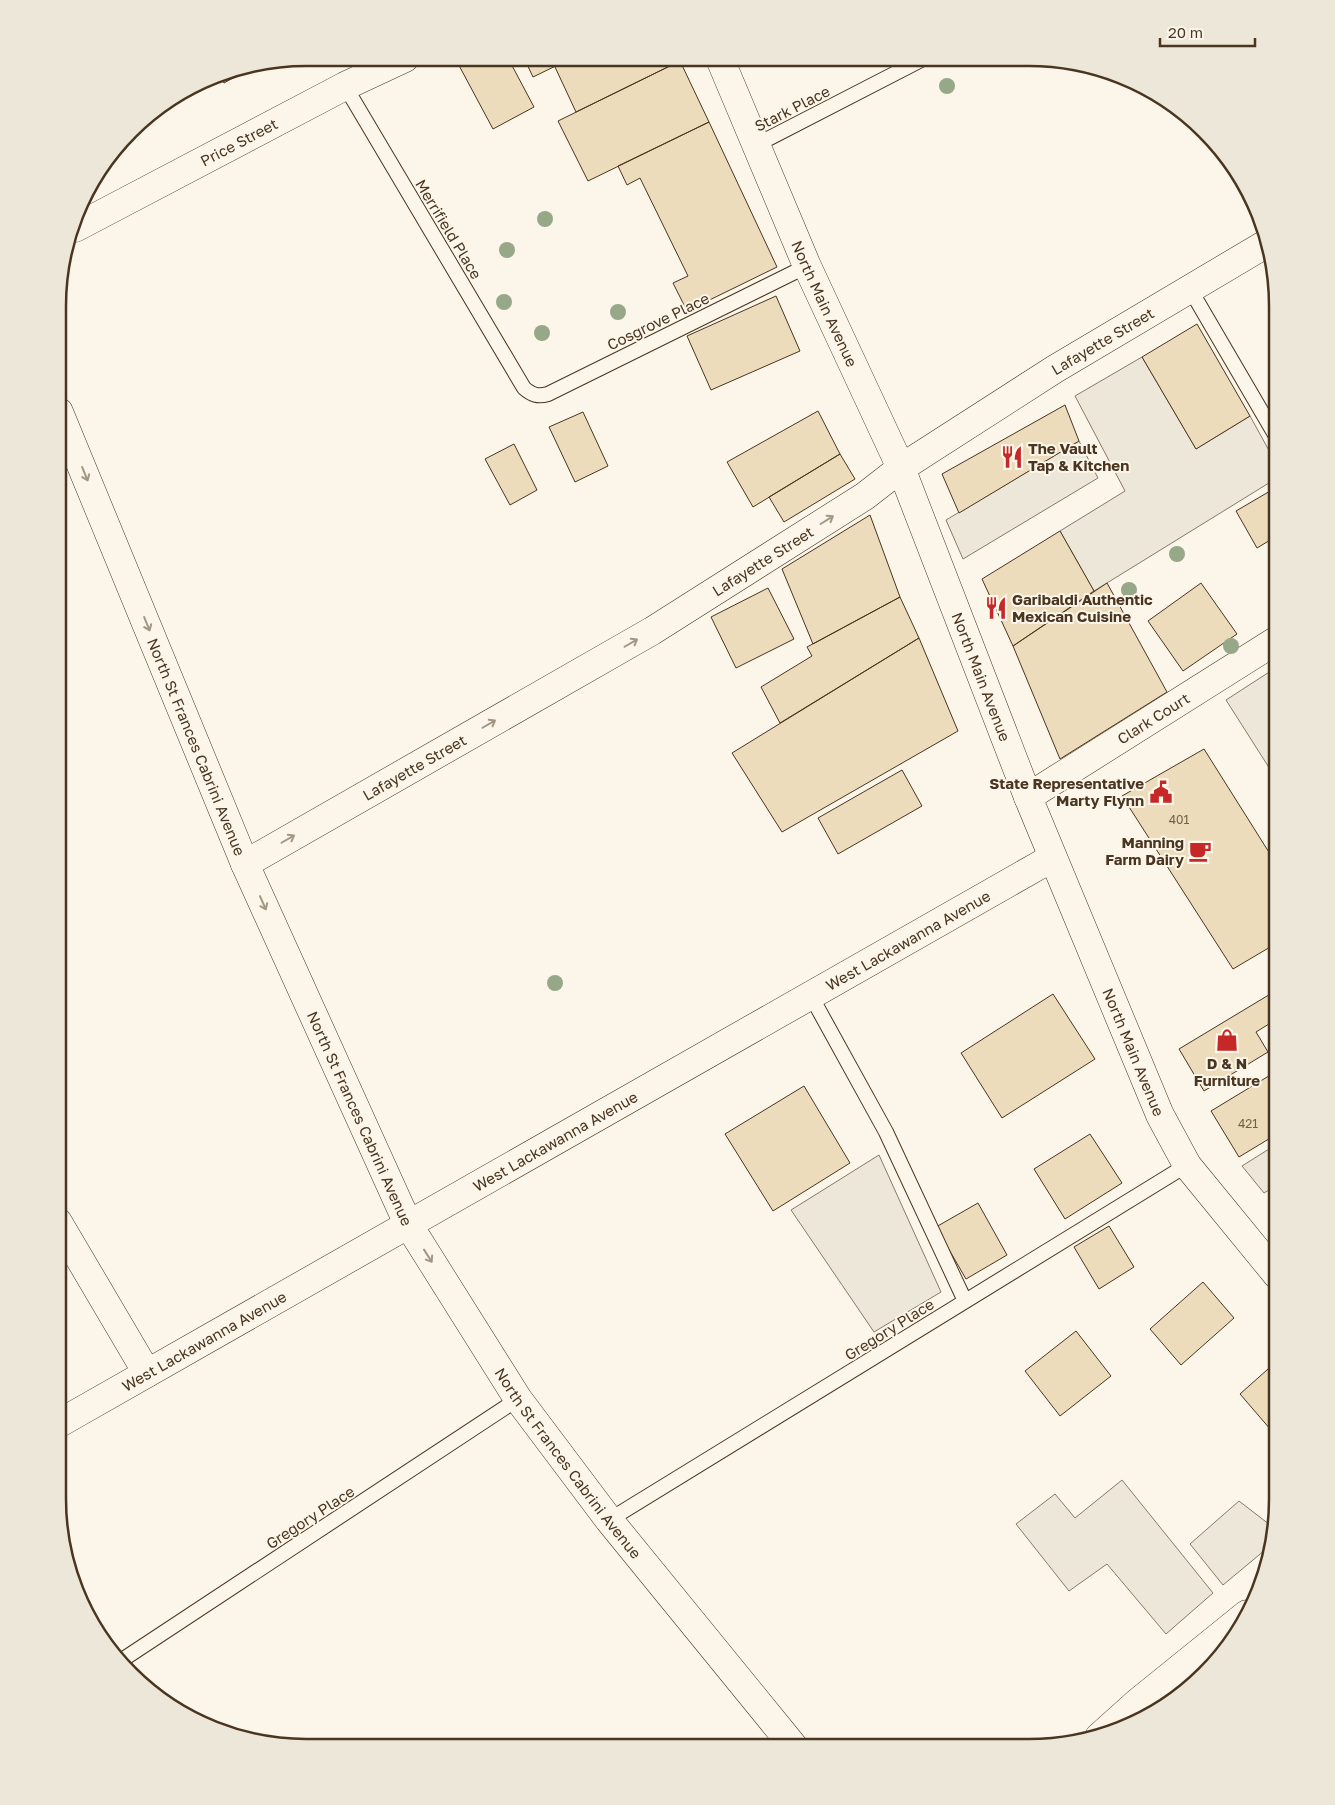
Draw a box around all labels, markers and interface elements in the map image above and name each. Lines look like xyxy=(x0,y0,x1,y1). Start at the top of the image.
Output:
scale bar xyxy=(1160,15,1255,47)
text: 20 m xyxy=(1168,23,1203,41)
street label: Stark Place xyxy=(751,81,833,135)
street label: Price Street xyxy=(197,114,280,170)
street label: Merrifield Place xyxy=(412,176,486,282)
street label: North Main Avenue xyxy=(788,238,862,370)
street label: Cosgrove Place xyxy=(604,288,712,353)
street label: Lafayette Street xyxy=(1048,303,1157,378)
place label: The Vault Tap & Kitchen xyxy=(1028,439,1129,474)
restaurant icon: The Vault Tap & Kitchen xyxy=(999,444,1025,470)
one-way arrow xyxy=(80,466,90,481)
one-way arrow xyxy=(820,515,834,525)
street label: Lafayette Street xyxy=(709,522,817,600)
place label: Garibaldi Authentic Mexican Cuisine xyxy=(1012,590,1153,625)
restaurant icon: Garibaldi Authentic Mexican Cuisine xyxy=(983,595,1009,621)
street label: North Main Avenue xyxy=(948,610,1015,744)
one-way arrow xyxy=(142,616,152,631)
street label: North St Frances Cabrini Avenue xyxy=(144,635,250,858)
one-way arrow xyxy=(623,638,637,648)
street label: Clark Court xyxy=(1114,689,1193,748)
one-way arrow xyxy=(482,719,497,729)
street label: Lafayette Street xyxy=(359,730,469,804)
place label: State Representative Marty Flynn xyxy=(989,774,1144,809)
public building icon: State Representative Marty Flynn xyxy=(1148,779,1174,805)
house number: 401 xyxy=(1169,812,1189,827)
place label: Manning Farm Dairy xyxy=(1105,833,1184,868)
one-way arrow xyxy=(280,834,294,844)
cafe icon: Manning Farm Dairy xyxy=(1187,838,1213,864)
street label: West Lackawanna Avenue xyxy=(822,886,994,994)
one-way arrow xyxy=(259,895,268,910)
street label: North Main Avenue xyxy=(1099,985,1168,1119)
street label: North St Frances Cabrini Avenue xyxy=(304,1008,417,1229)
shop icon: D & N Furniture xyxy=(1214,1027,1240,1053)
place label: D & N Furniture xyxy=(1194,1054,1260,1089)
street label: West Lackawanna Avenue xyxy=(470,1087,641,1195)
house number: 421 xyxy=(1238,1116,1258,1131)
one-way arrow xyxy=(424,1248,434,1262)
street label: West Lackawanna Avenue xyxy=(119,1287,290,1395)
street label: Gregory Place xyxy=(841,1294,937,1364)
street label: North St Frances Cabrini Avenue xyxy=(492,1364,646,1562)
street label: Gregory Place xyxy=(262,1482,358,1552)

